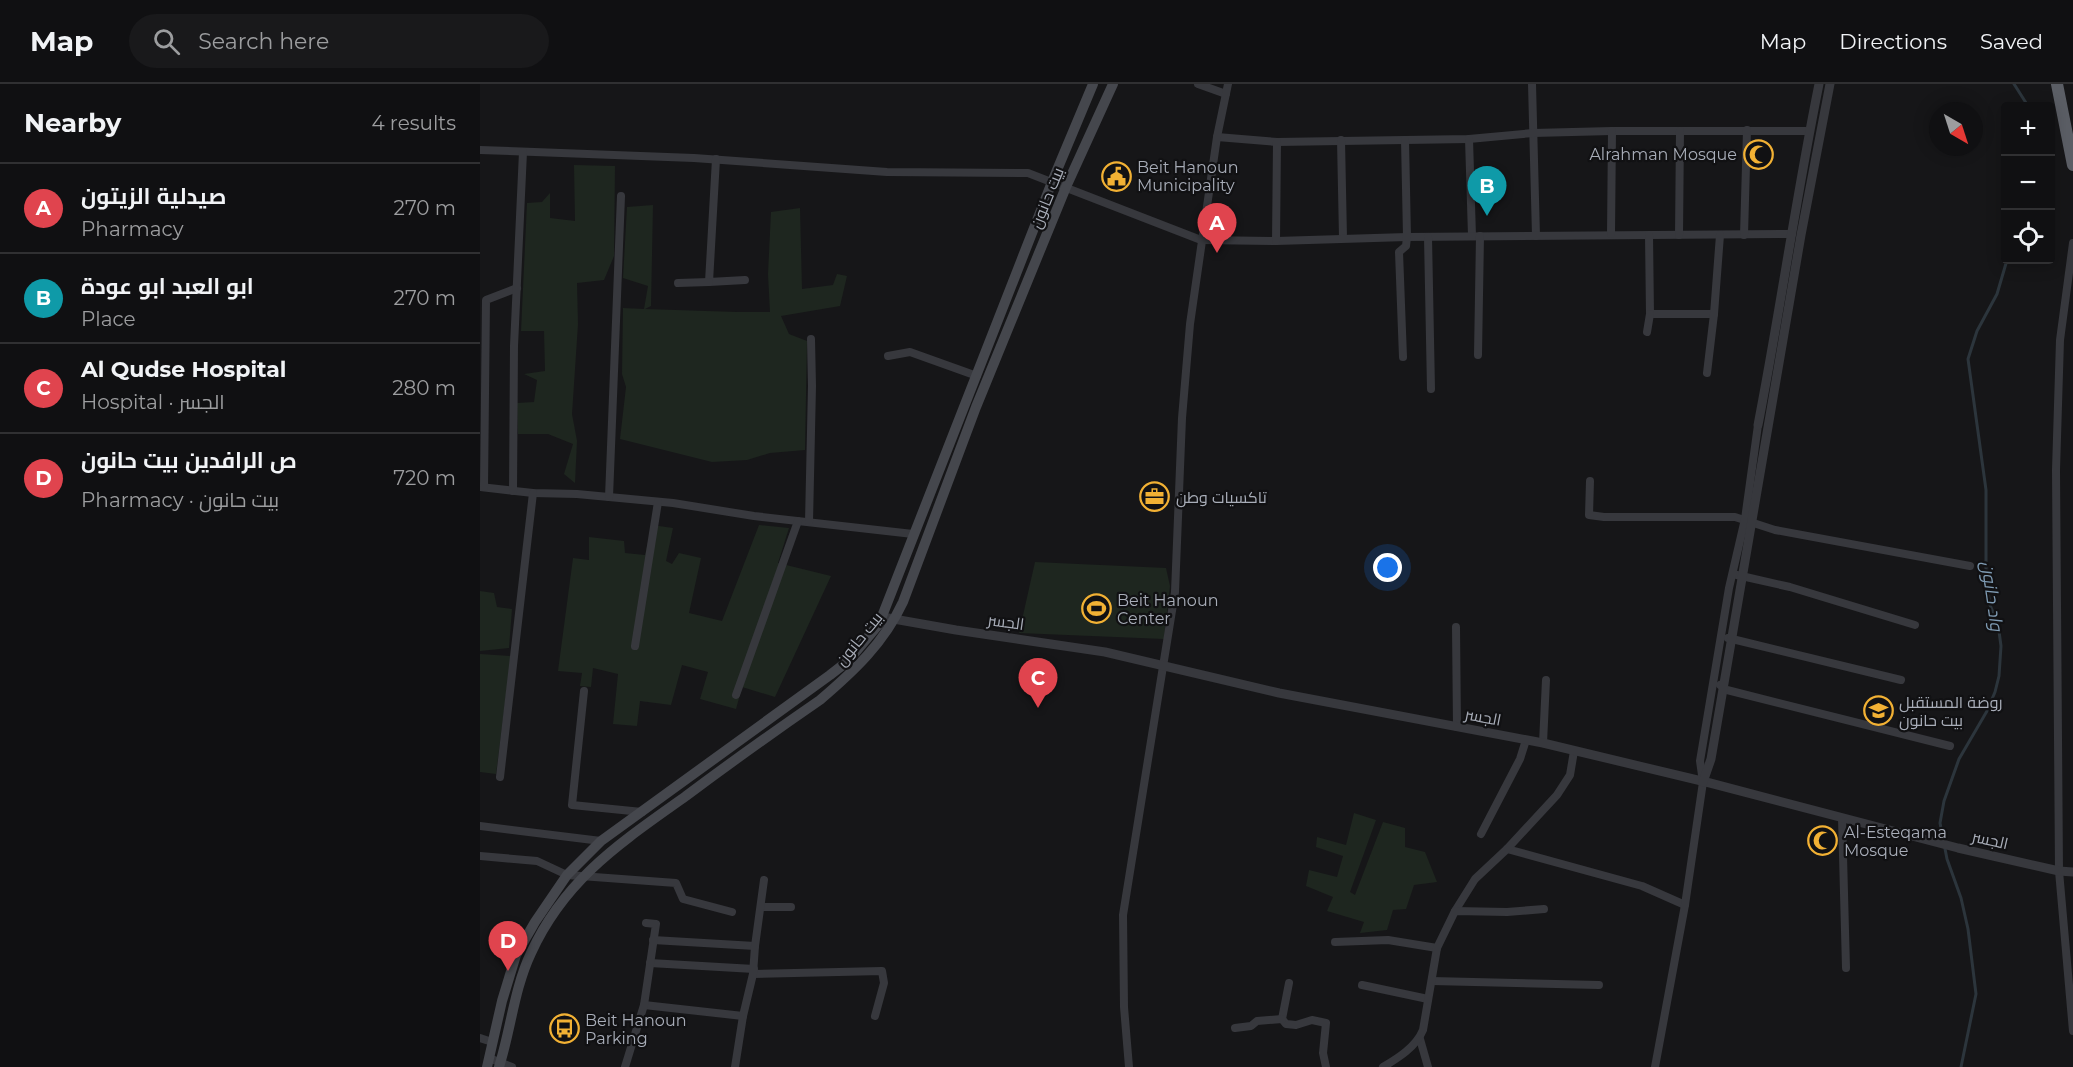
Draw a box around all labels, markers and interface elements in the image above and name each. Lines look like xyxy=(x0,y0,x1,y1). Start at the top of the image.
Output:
search box xyxy=(129,14,549,68)
text: Map xyxy=(30,24,93,58)
icon: search xyxy=(150,25,183,58)
text: Search here xyxy=(198,28,329,55)
text: Map xyxy=(1760,29,1806,54)
text: Directions xyxy=(1839,29,1947,54)
text: Saved xyxy=(1980,29,2043,54)
north arrow xyxy=(1929,102,1983,156)
map controls xyxy=(2001,102,2055,264)
button: + xyxy=(2001,102,2055,156)
text: Nearby xyxy=(24,107,121,139)
text: 4 results xyxy=(371,111,456,135)
mosque icon: Alrahman Mosque xyxy=(1742,138,1774,170)
place label: Alrahman Mosque xyxy=(1589,145,1737,164)
button: − xyxy=(2001,156,2055,210)
place label: Beit Hanoun Municipality xyxy=(1137,158,1238,195)
public building icon: Beit Hanoun Municipality xyxy=(1100,160,1132,192)
street label: بيت حانون xyxy=(1026,165,1069,232)
pin: B xyxy=(1468,166,1506,216)
text: صيدلية الزيتون xyxy=(81,183,226,210)
text: A xyxy=(36,196,51,220)
text: 270 m xyxy=(394,196,456,220)
pin: A xyxy=(1198,204,1236,253)
button: locate xyxy=(2001,210,2055,264)
text: Pharmacy xyxy=(81,217,184,241)
text: ابو العبد ابو عودة xyxy=(81,273,254,300)
text: B xyxy=(36,286,51,310)
text: 270 m xyxy=(394,286,456,310)
text: Place xyxy=(81,307,136,331)
text: Al Qudse Hospital xyxy=(81,356,286,383)
text: C xyxy=(36,376,51,400)
text: 280 m xyxy=(392,376,456,400)
text: Hospital · الجسر xyxy=(81,390,225,414)
text: ص الرافدين بيت حانون xyxy=(81,447,297,474)
text: D xyxy=(35,466,52,490)
text: 720 m xyxy=(393,466,456,490)
office icon: تاكسيات وطن xyxy=(1139,481,1171,513)
text: Pharmacy · بيت حانون xyxy=(81,488,279,512)
place label: تاكسيات وطن xyxy=(1176,488,1268,508)
your location xyxy=(1373,553,1402,582)
water label: واد حانون xyxy=(1976,560,2008,634)
place label: Beit Hanoun Center xyxy=(1117,591,1218,628)
sports icon: Beit Hanoun Center xyxy=(1080,593,1112,625)
street label: بيت حانون xyxy=(831,608,887,670)
street label: الجسر xyxy=(986,610,1025,634)
pin: C xyxy=(1018,658,1058,708)
place label: روضة المستقبل بيت حانون xyxy=(1899,693,2003,731)
school or university icon: روضة المستقبل بيت حانون xyxy=(1862,695,1894,727)
street label: الجسر xyxy=(1462,704,1503,730)
place label: Al-Esteqama Mosque xyxy=(1844,823,1947,860)
mosque icon: Al-Esteqama Mosque xyxy=(1807,825,1839,857)
street label: الجسر xyxy=(1969,826,2010,853)
pin: D xyxy=(489,922,528,971)
place label: Beit Hanoun Parking xyxy=(585,1011,686,1048)
bus stop icon: Beit Hanoun Parking xyxy=(548,1013,580,1045)

